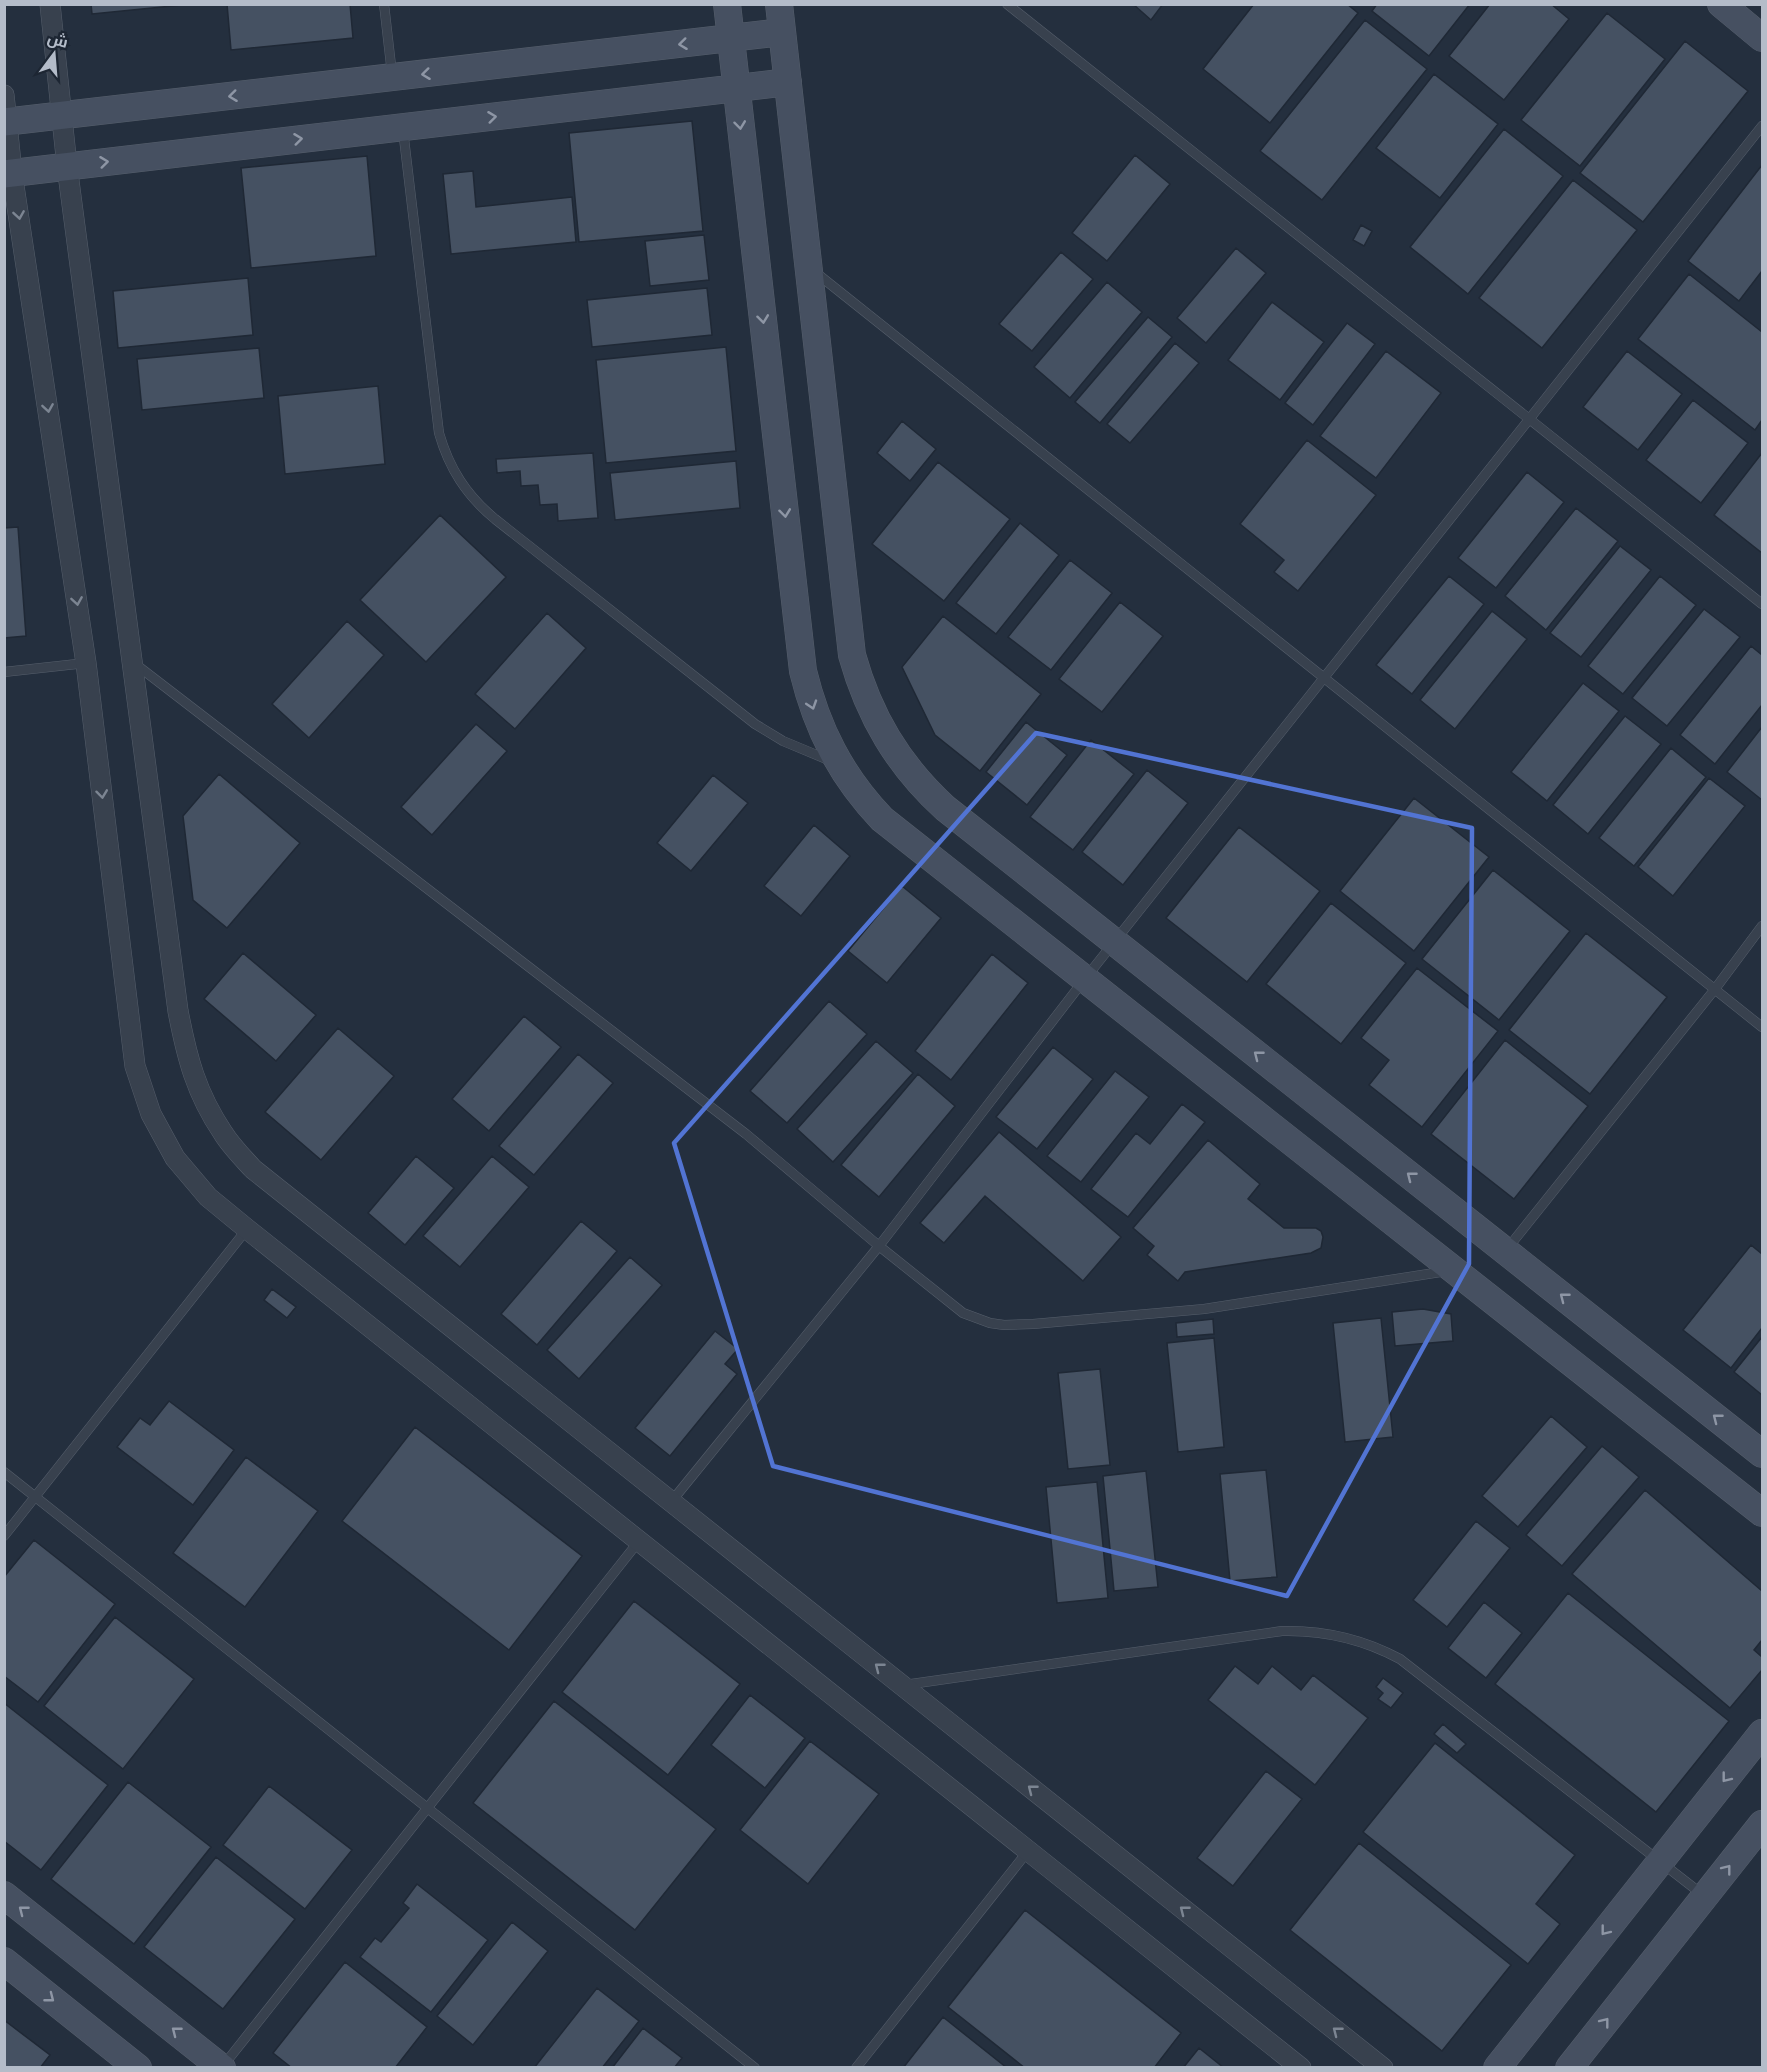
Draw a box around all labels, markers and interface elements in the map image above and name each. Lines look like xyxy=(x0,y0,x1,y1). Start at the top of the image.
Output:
north arrow xyxy=(24,24,84,84)
text: ش xyxy=(46,28,70,52)
one-way arrow xyxy=(678,37,687,50)
one-way arrow xyxy=(422,67,431,79)
one-way arrow xyxy=(228,89,237,102)
one-way arrow xyxy=(487,111,496,124)
one-way arrow xyxy=(734,121,746,130)
one-way arrow xyxy=(293,134,303,146)
one-way arrow xyxy=(100,156,109,169)
one-way arrow xyxy=(12,211,24,220)
one-way arrow xyxy=(756,314,768,323)
one-way arrow xyxy=(41,404,53,413)
one-way arrow xyxy=(778,508,791,517)
one-way arrow xyxy=(70,596,82,606)
one-way arrow xyxy=(805,699,817,710)
one-way arrow xyxy=(95,790,108,799)
one-way arrow xyxy=(1254,1052,1265,1063)
one-way arrow xyxy=(1406,1173,1417,1184)
one-way arrow xyxy=(1559,1294,1570,1305)
one-way arrow xyxy=(1712,1415,1723,1426)
one-way arrow xyxy=(875,1664,886,1675)
one-way arrow xyxy=(1723,1772,1734,1783)
one-way arrow xyxy=(1027,1785,1038,1796)
one-way arrow xyxy=(1719,1865,1730,1876)
one-way arrow xyxy=(19,1906,30,1917)
one-way arrow xyxy=(1180,1906,1191,1917)
one-way arrow xyxy=(1602,1925,1613,1936)
one-way arrow xyxy=(44,1990,55,2001)
one-way arrow xyxy=(1598,2017,1609,2028)
one-way arrow xyxy=(172,2028,183,2039)
one-way arrow xyxy=(1333,2028,1344,2039)

